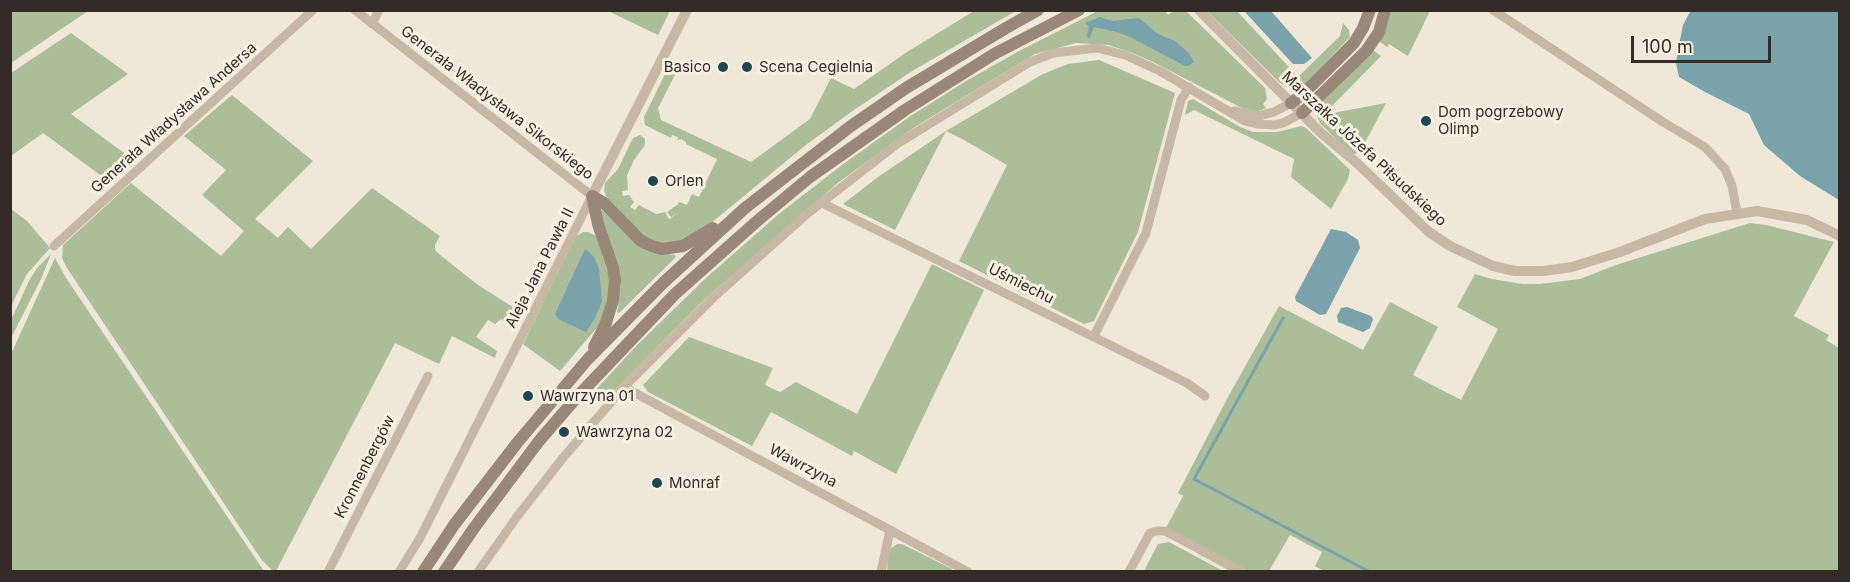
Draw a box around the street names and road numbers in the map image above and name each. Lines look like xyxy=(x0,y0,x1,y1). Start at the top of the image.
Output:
street label: Generała Władysława Sikorskiego xyxy=(397,22,597,184)
street label: Generała Władysława Andersa xyxy=(88,39,260,197)
street label: Marszałka Józefa Piłsudskiego xyxy=(1278,68,1450,230)
street label: Aleja Jana Pawła II xyxy=(502,205,578,331)
street label: Uśmiechu xyxy=(985,260,1057,308)
street label: Kronnenbergów xyxy=(331,412,399,522)
street label: Wawrzyna xyxy=(766,441,840,491)

